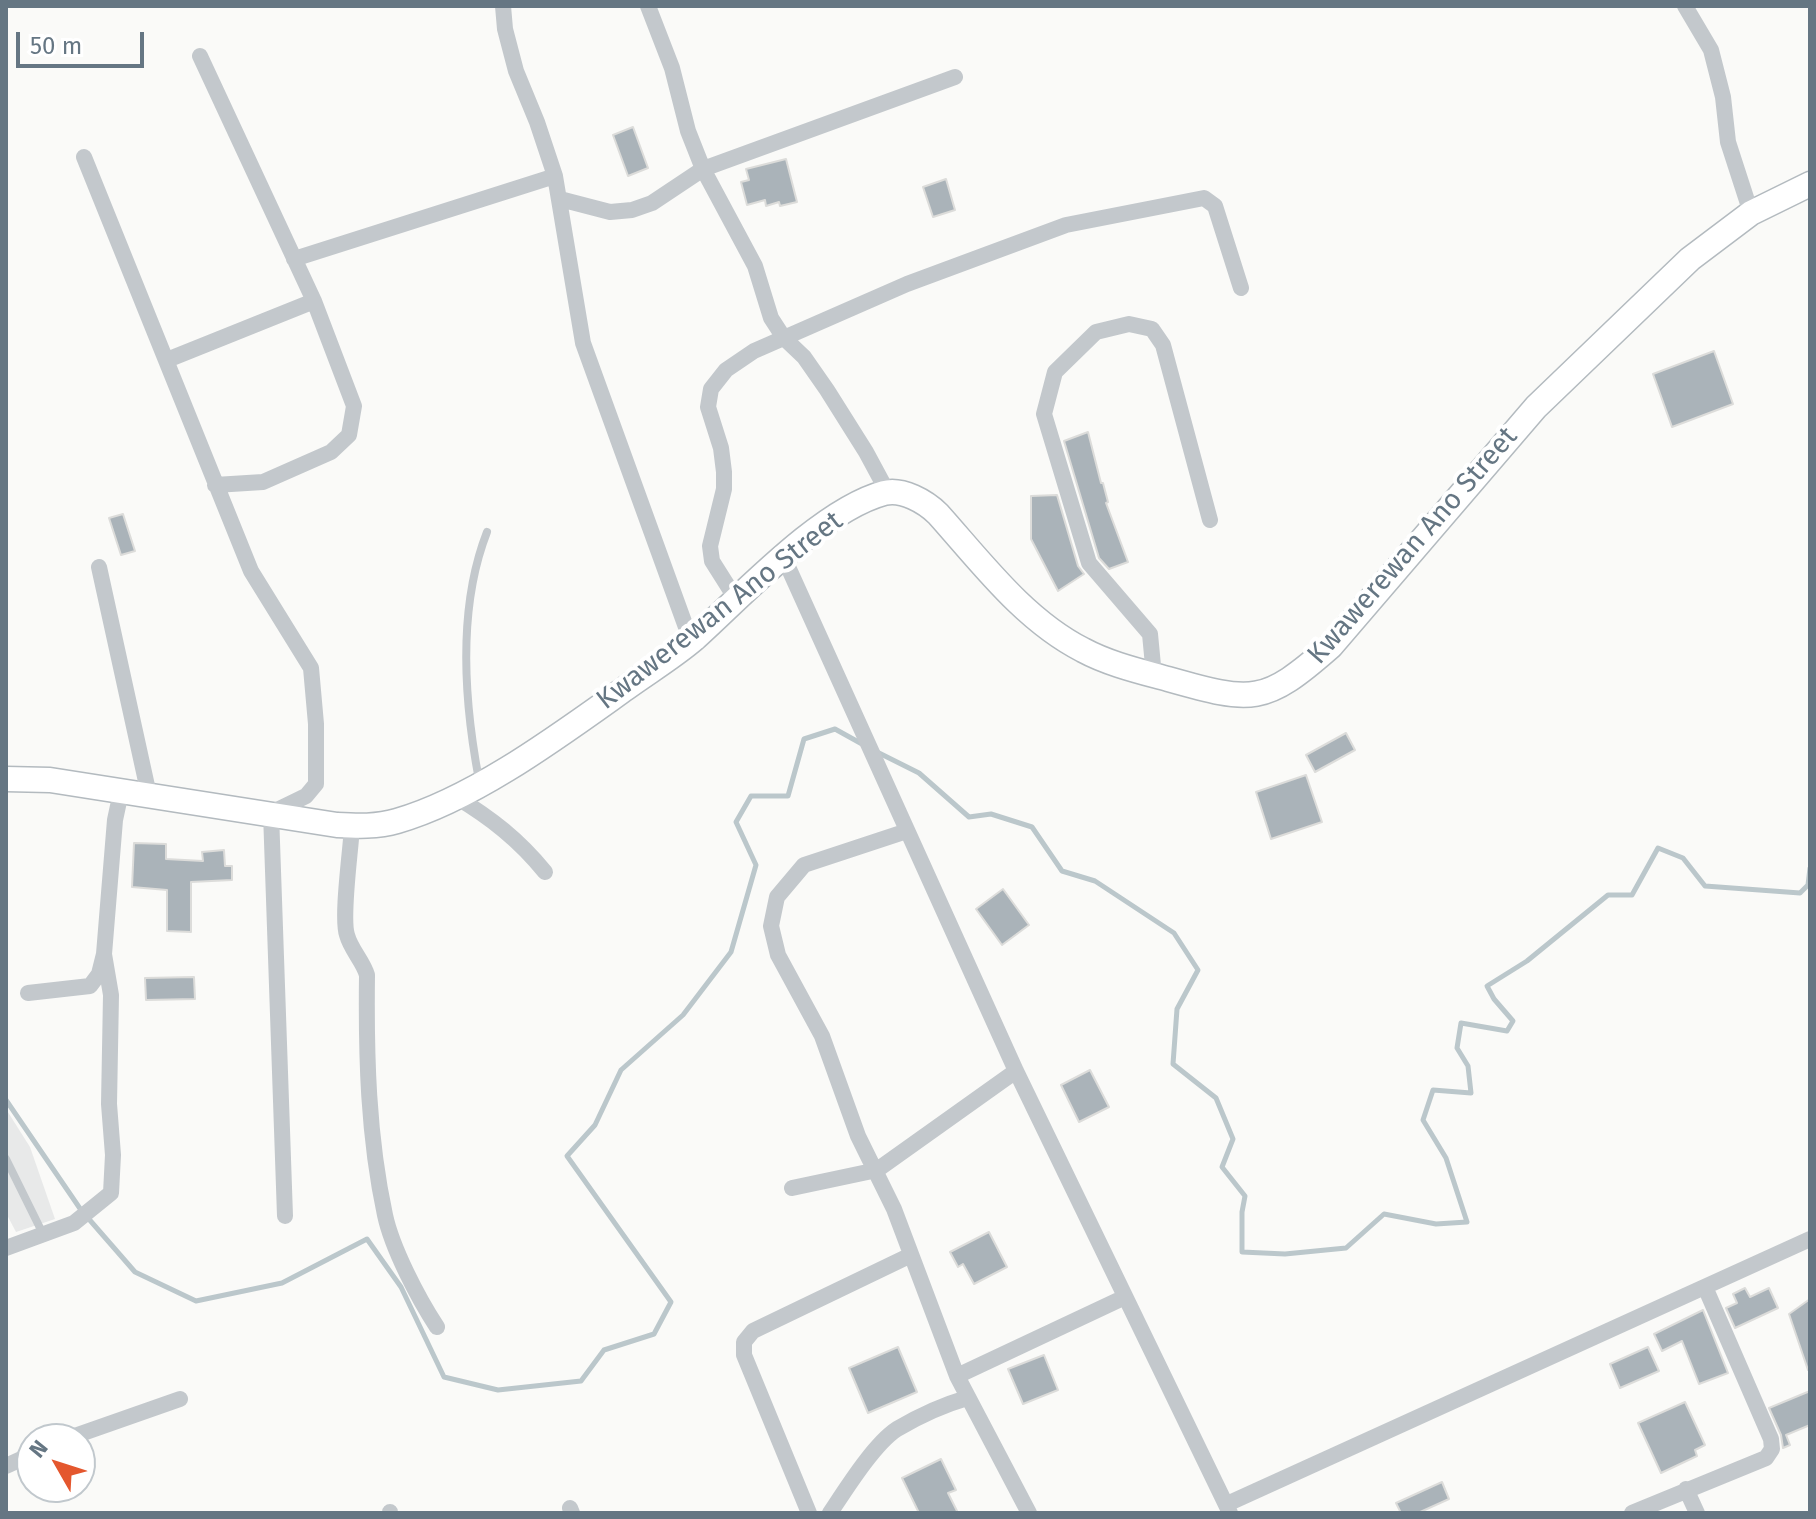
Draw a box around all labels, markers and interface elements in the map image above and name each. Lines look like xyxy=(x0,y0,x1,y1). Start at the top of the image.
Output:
scale bar xyxy=(20,16,148,66)
text: 50 m xyxy=(30,32,82,60)
street label: Kwawerewan Ano Street xyxy=(1301,421,1525,671)
street label: Kwawerewan Ano Street xyxy=(590,505,850,717)
north arrow xyxy=(16,1423,96,1503)
text: N xyxy=(23,1435,54,1463)

